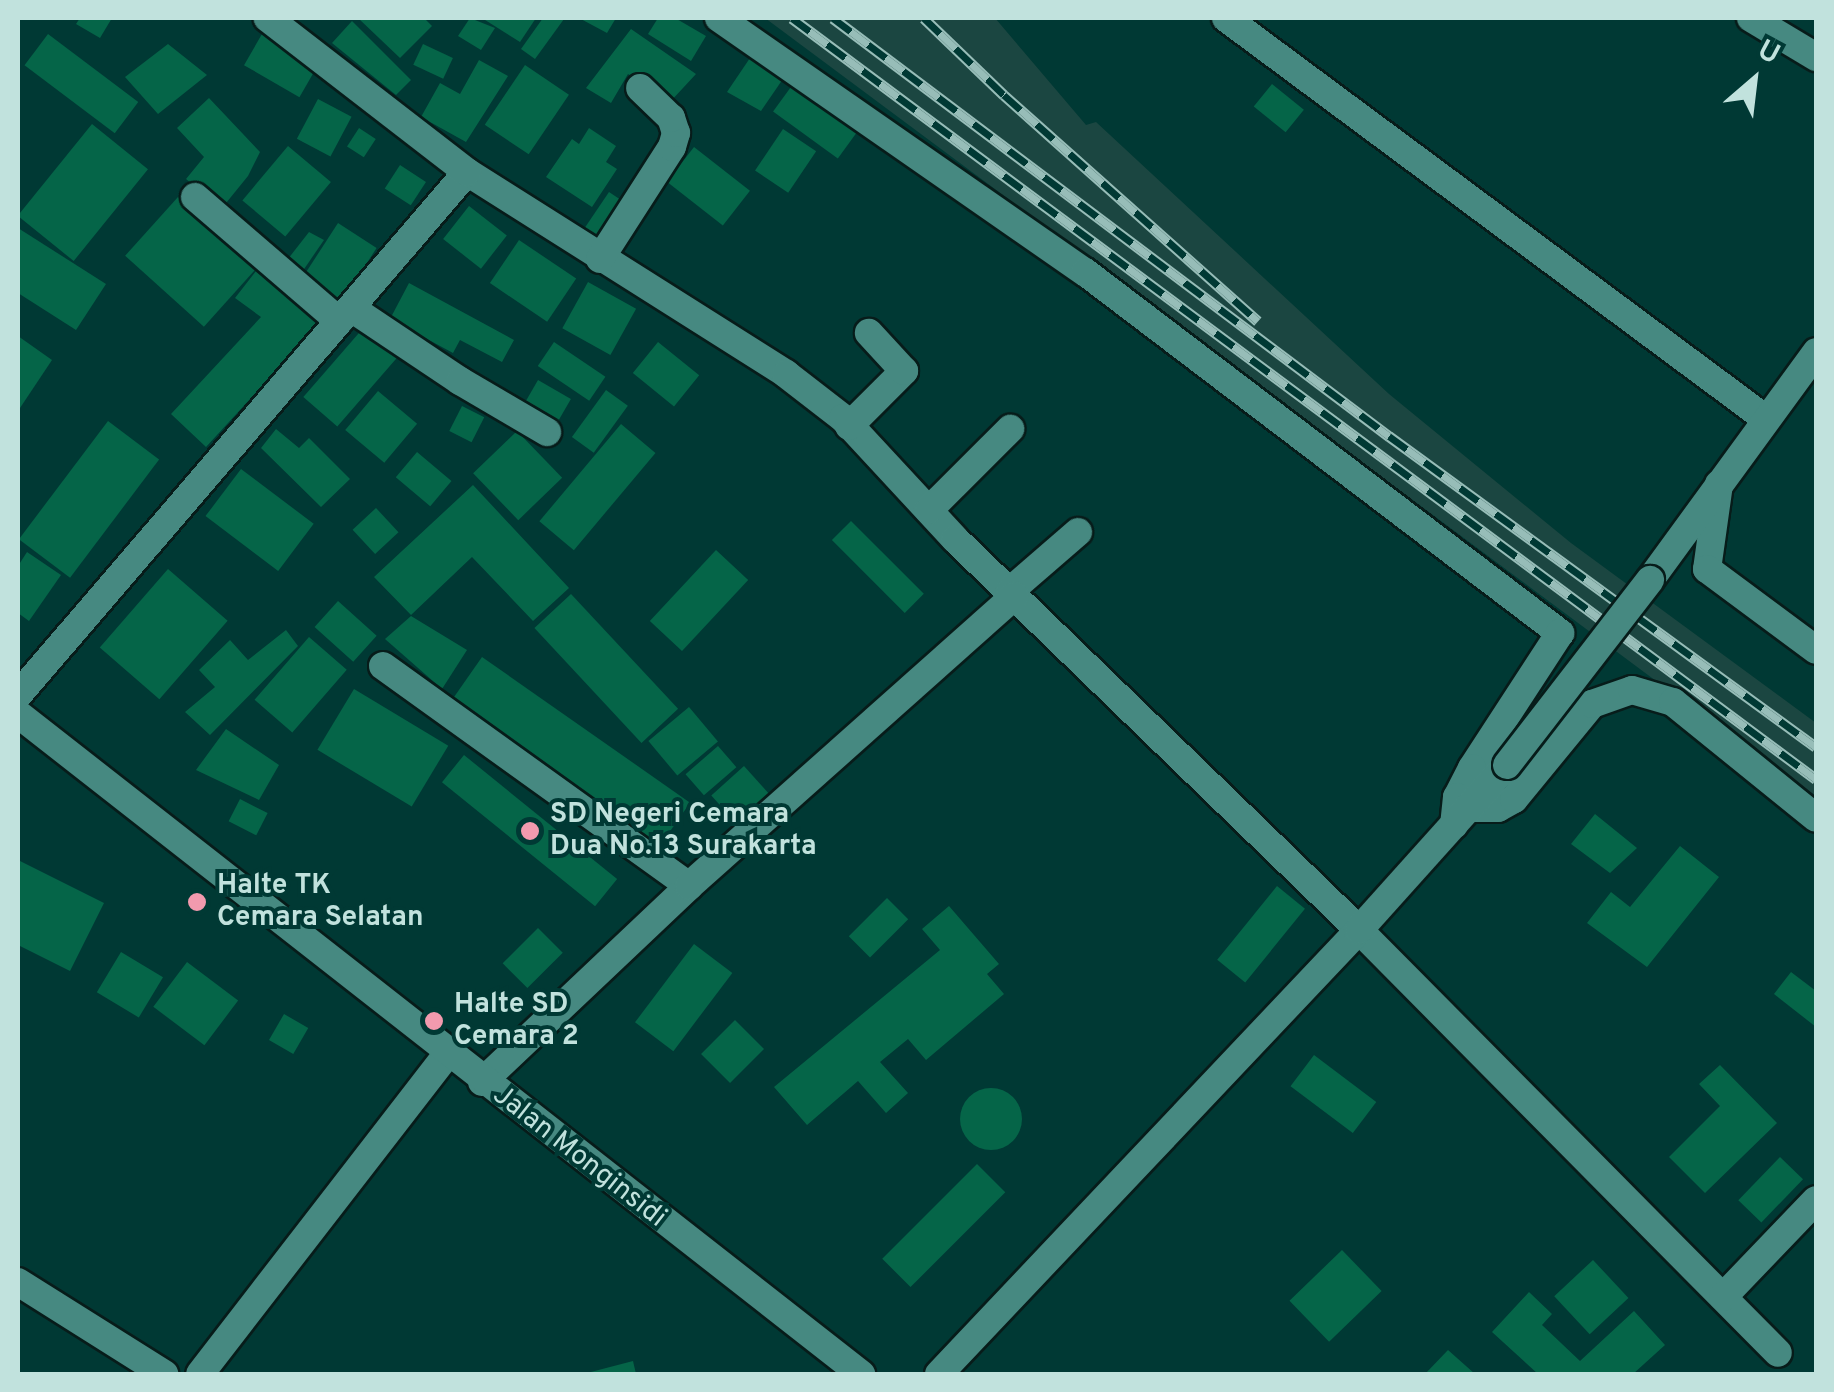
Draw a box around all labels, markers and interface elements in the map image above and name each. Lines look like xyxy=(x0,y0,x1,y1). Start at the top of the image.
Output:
north arrow xyxy=(1704,30,1804,130)
text: U xyxy=(1751,33,1785,74)
place label: SD Negeri Cemara Dua No.13 Surakarta xyxy=(550,798,817,864)
marker: SD Negeri Cemara Dua No.13 Surakarta xyxy=(519,820,541,842)
place label: Halte TK Cemara Selatan xyxy=(217,869,424,935)
marker: Halte TK Cemara Selatan xyxy=(186,891,208,913)
place label: Halte SD Cemara 2 xyxy=(454,988,579,1054)
marker: Halte SD Cemara 2 xyxy=(423,1010,445,1032)
street label: Jalan Monginsidi xyxy=(486,1079,672,1235)

